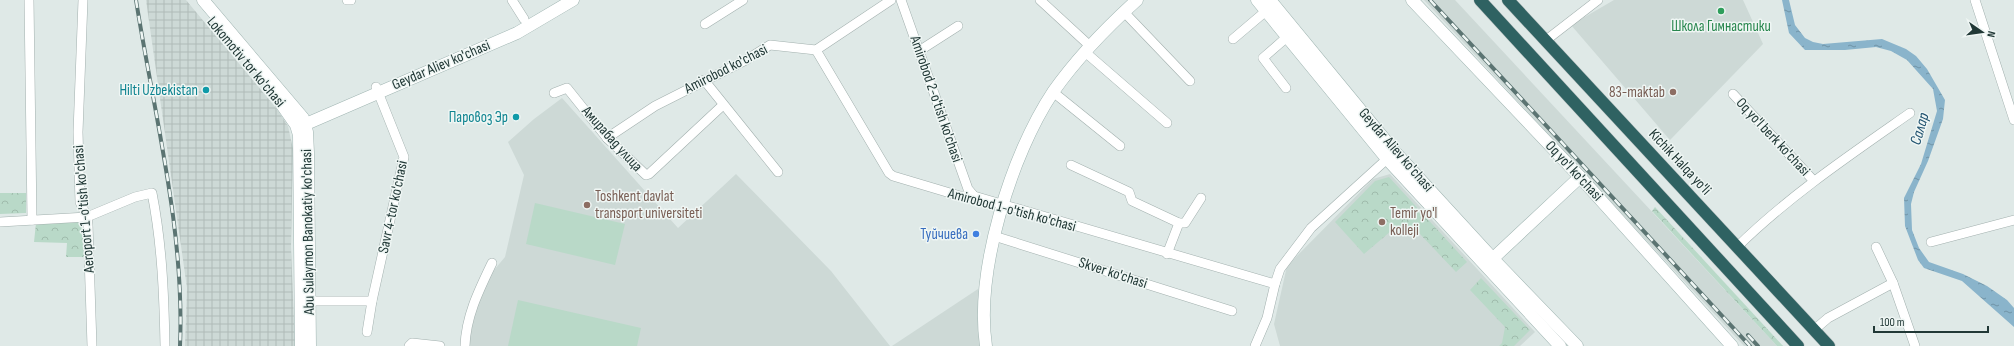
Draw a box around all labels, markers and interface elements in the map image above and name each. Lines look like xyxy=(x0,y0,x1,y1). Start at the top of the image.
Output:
marker: Школа Гимнастики xyxy=(1716,6,1726,16)
north arrow xyxy=(1962,12,2002,52)
street label: Lokomotiv tor ko'chasi xyxy=(203,13,290,111)
place label: Школа Гимнастики xyxy=(1671,17,1771,36)
text: N xyxy=(1984,30,1998,39)
street label: Amirobod 2-o'tish ko'chasi xyxy=(905,32,967,165)
street label: Geydar Aliev ko'chasi xyxy=(389,36,493,94)
street label: Amirobod ko'chasi xyxy=(680,40,771,99)
place label: Hilti Uzbekistan xyxy=(119,81,198,100)
place label: 83-maktab xyxy=(1609,83,1665,102)
marker: Hilti Uzbekistan xyxy=(201,85,211,95)
marker: 83-maktab xyxy=(1668,87,1678,97)
street label: Oq yo'l berk ko'chasi xyxy=(1732,94,1814,180)
street label: Амирабад улица xyxy=(577,102,647,176)
street label: Geydar Aliev ko'chasi xyxy=(1354,104,1438,196)
place label: Паровоз Эр xyxy=(449,108,508,127)
water label: Салар xyxy=(1906,110,1934,147)
marker: Паровоз Эр xyxy=(511,112,521,122)
street label: Kichik Halqa yo'li xyxy=(1645,125,1716,199)
street label: Oq yo'l ko'chasi xyxy=(1541,137,1607,205)
street label: Aeroport 1-o'tish ko'chasi xyxy=(69,144,99,275)
street label: Abu Sulaymon Banokatiy ko'chasi xyxy=(297,149,319,316)
street label: Savr 4-tor ko'chasi xyxy=(374,159,412,255)
street label: Amirobod 1-o'tish ko'chasi xyxy=(945,184,1078,236)
place label: Toshkent davlat transport universiteti xyxy=(595,187,703,223)
marker: Toshkent davlat transport universiteti xyxy=(582,200,592,210)
place label: Temir yo'l kolleji xyxy=(1390,204,1437,240)
marker: Temir yo'l kolleji xyxy=(1377,217,1387,227)
place label: Туйчиева xyxy=(920,225,968,244)
marker: Туйчиева xyxy=(971,229,981,239)
street label: Skver ko'chasi xyxy=(1076,253,1150,293)
scale bar xyxy=(1874,308,1988,334)
text: 100 m xyxy=(1880,315,1905,330)

